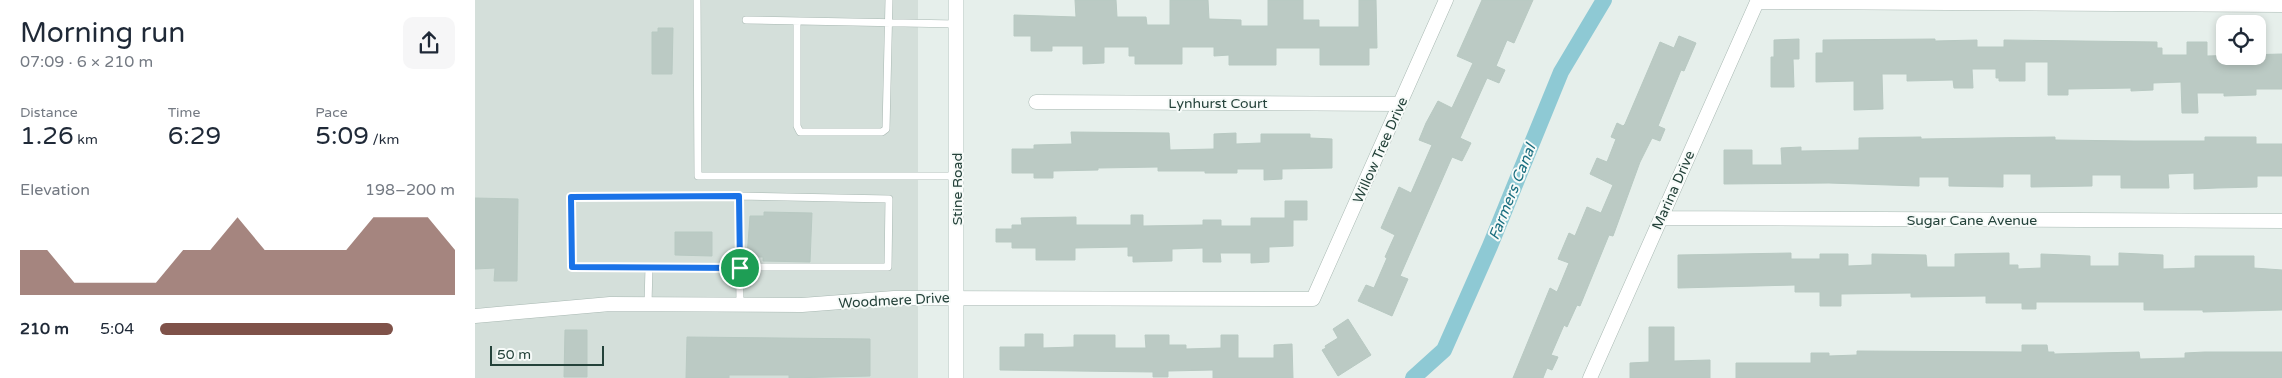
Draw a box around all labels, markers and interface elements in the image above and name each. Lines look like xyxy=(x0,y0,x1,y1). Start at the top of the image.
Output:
map controls xyxy=(2216,15,2266,65)
button: locate xyxy=(2216,15,2266,65)
text: Morning run xyxy=(20,16,185,50)
button: share xyxy=(403,17,455,69)
text: 07:09 · 6 × 210 m xyxy=(20,52,153,72)
street label: Willow Tree Drive xyxy=(1349,94,1412,206)
street label: Lynhurst Court xyxy=(1168,95,1268,112)
text: Distance xyxy=(20,104,78,121)
text: Time xyxy=(168,104,200,121)
text: Pace xyxy=(315,104,348,121)
text: 1.26 xyxy=(20,121,74,151)
text: 6:29 xyxy=(168,121,221,151)
text: 5:09 xyxy=(315,121,369,151)
text: km xyxy=(74,131,98,148)
text: /km xyxy=(369,131,399,148)
water label: Farmers Canal xyxy=(1485,140,1540,242)
street label: Marina Drive xyxy=(1648,148,1698,232)
street label: Stine Road xyxy=(949,153,966,225)
text: Elevation xyxy=(20,180,90,200)
text: 198–200 m xyxy=(365,180,455,200)
street label: Sugar Cane Avenue xyxy=(1907,212,2037,229)
pin xyxy=(719,247,761,289)
icon: arrive xyxy=(726,254,754,282)
street label: Woodmere Drive xyxy=(838,289,950,312)
text: 210 m xyxy=(20,319,69,339)
text: 5:04 xyxy=(100,319,134,339)
scale bar xyxy=(490,343,604,366)
text: 50 m xyxy=(497,346,531,363)

